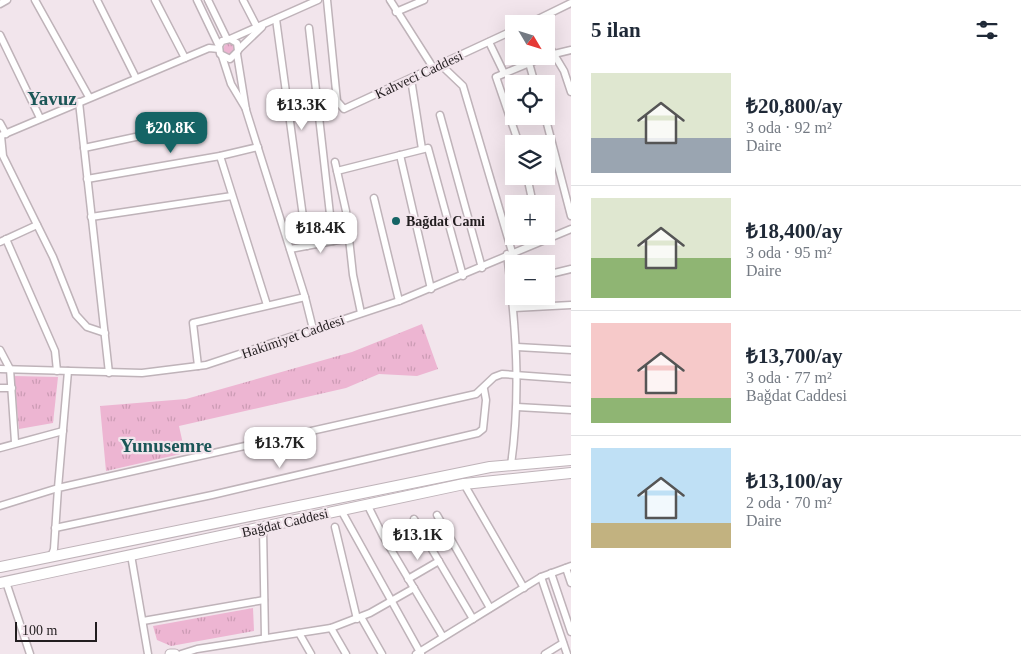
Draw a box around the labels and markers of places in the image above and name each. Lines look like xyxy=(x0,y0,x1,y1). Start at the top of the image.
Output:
pin: ₺13.3K xyxy=(261,88,343,131)
pin: ₺20.8K xyxy=(130,112,212,154)
pin: ₺18.4K xyxy=(280,212,362,254)
place label: Bağdat Cami xyxy=(406,214,485,229)
marker: Bağdat Cami xyxy=(390,215,402,227)
pin: ₺13.7K xyxy=(239,426,321,469)
pin: ₺13.1K xyxy=(377,518,459,561)

